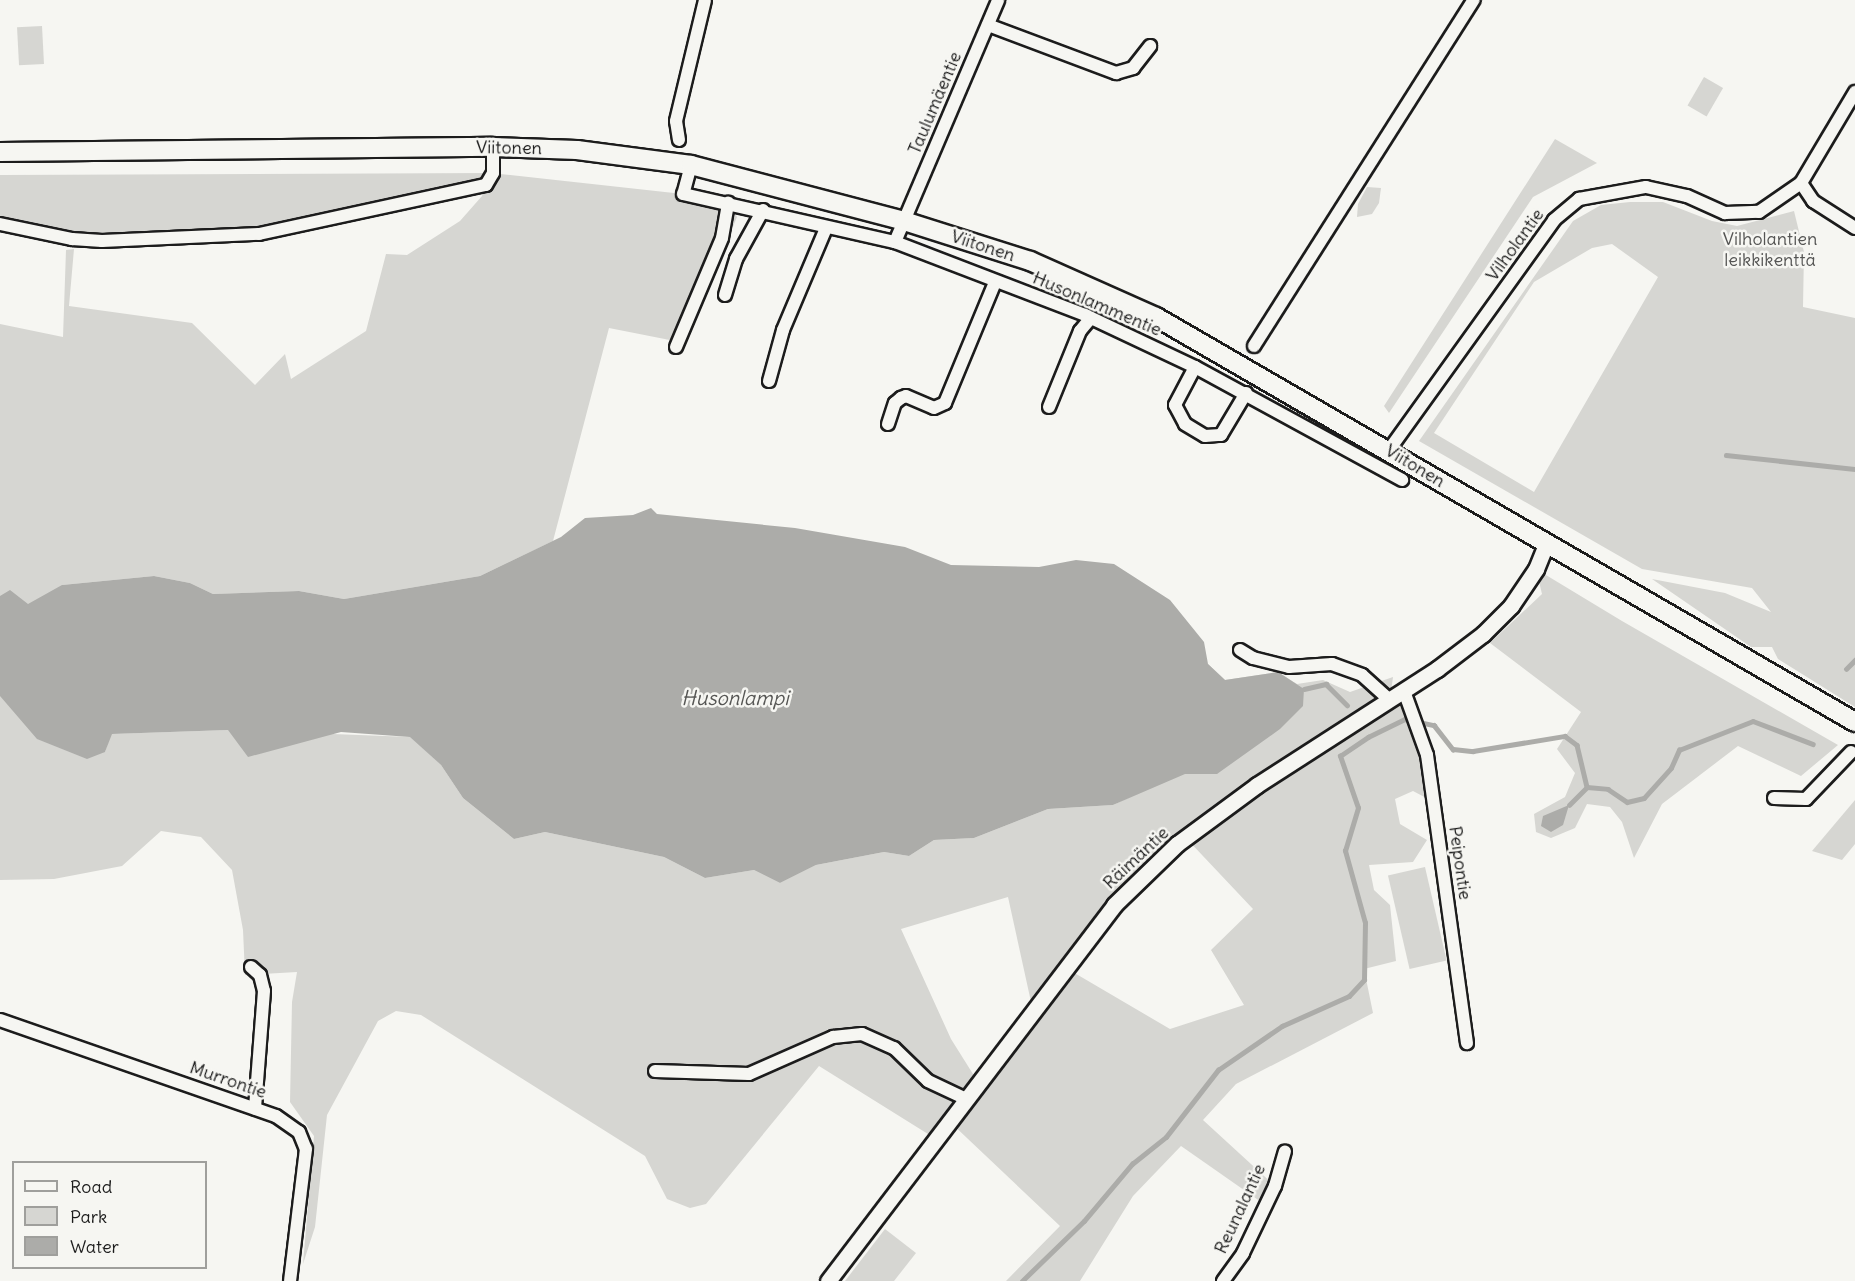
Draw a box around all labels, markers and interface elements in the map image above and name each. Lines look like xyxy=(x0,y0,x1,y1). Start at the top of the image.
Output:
street label: Taulumäentie xyxy=(904,49,966,157)
street label: Viitonen xyxy=(476,137,542,159)
street label: Vilholantie xyxy=(1482,205,1548,285)
street label: Viitonen xyxy=(948,226,1018,266)
park label: Vilholantien leikkikenttä xyxy=(1723,229,1817,272)
street label: Husonlammentie xyxy=(1029,267,1165,341)
street label: Viitonen xyxy=(1381,440,1449,492)
water label: Husonlampi xyxy=(681,685,789,709)
street label: Räimäntie xyxy=(1099,822,1173,894)
street label: Peipontie xyxy=(1444,825,1476,901)
street label: Murrontie xyxy=(187,1057,269,1103)
legend xyxy=(12,1161,207,1269)
street label: Reunalantie xyxy=(1210,1161,1270,1257)
text: Road xyxy=(70,1175,112,1198)
text: Park xyxy=(70,1205,107,1228)
text: Water xyxy=(70,1235,119,1258)

